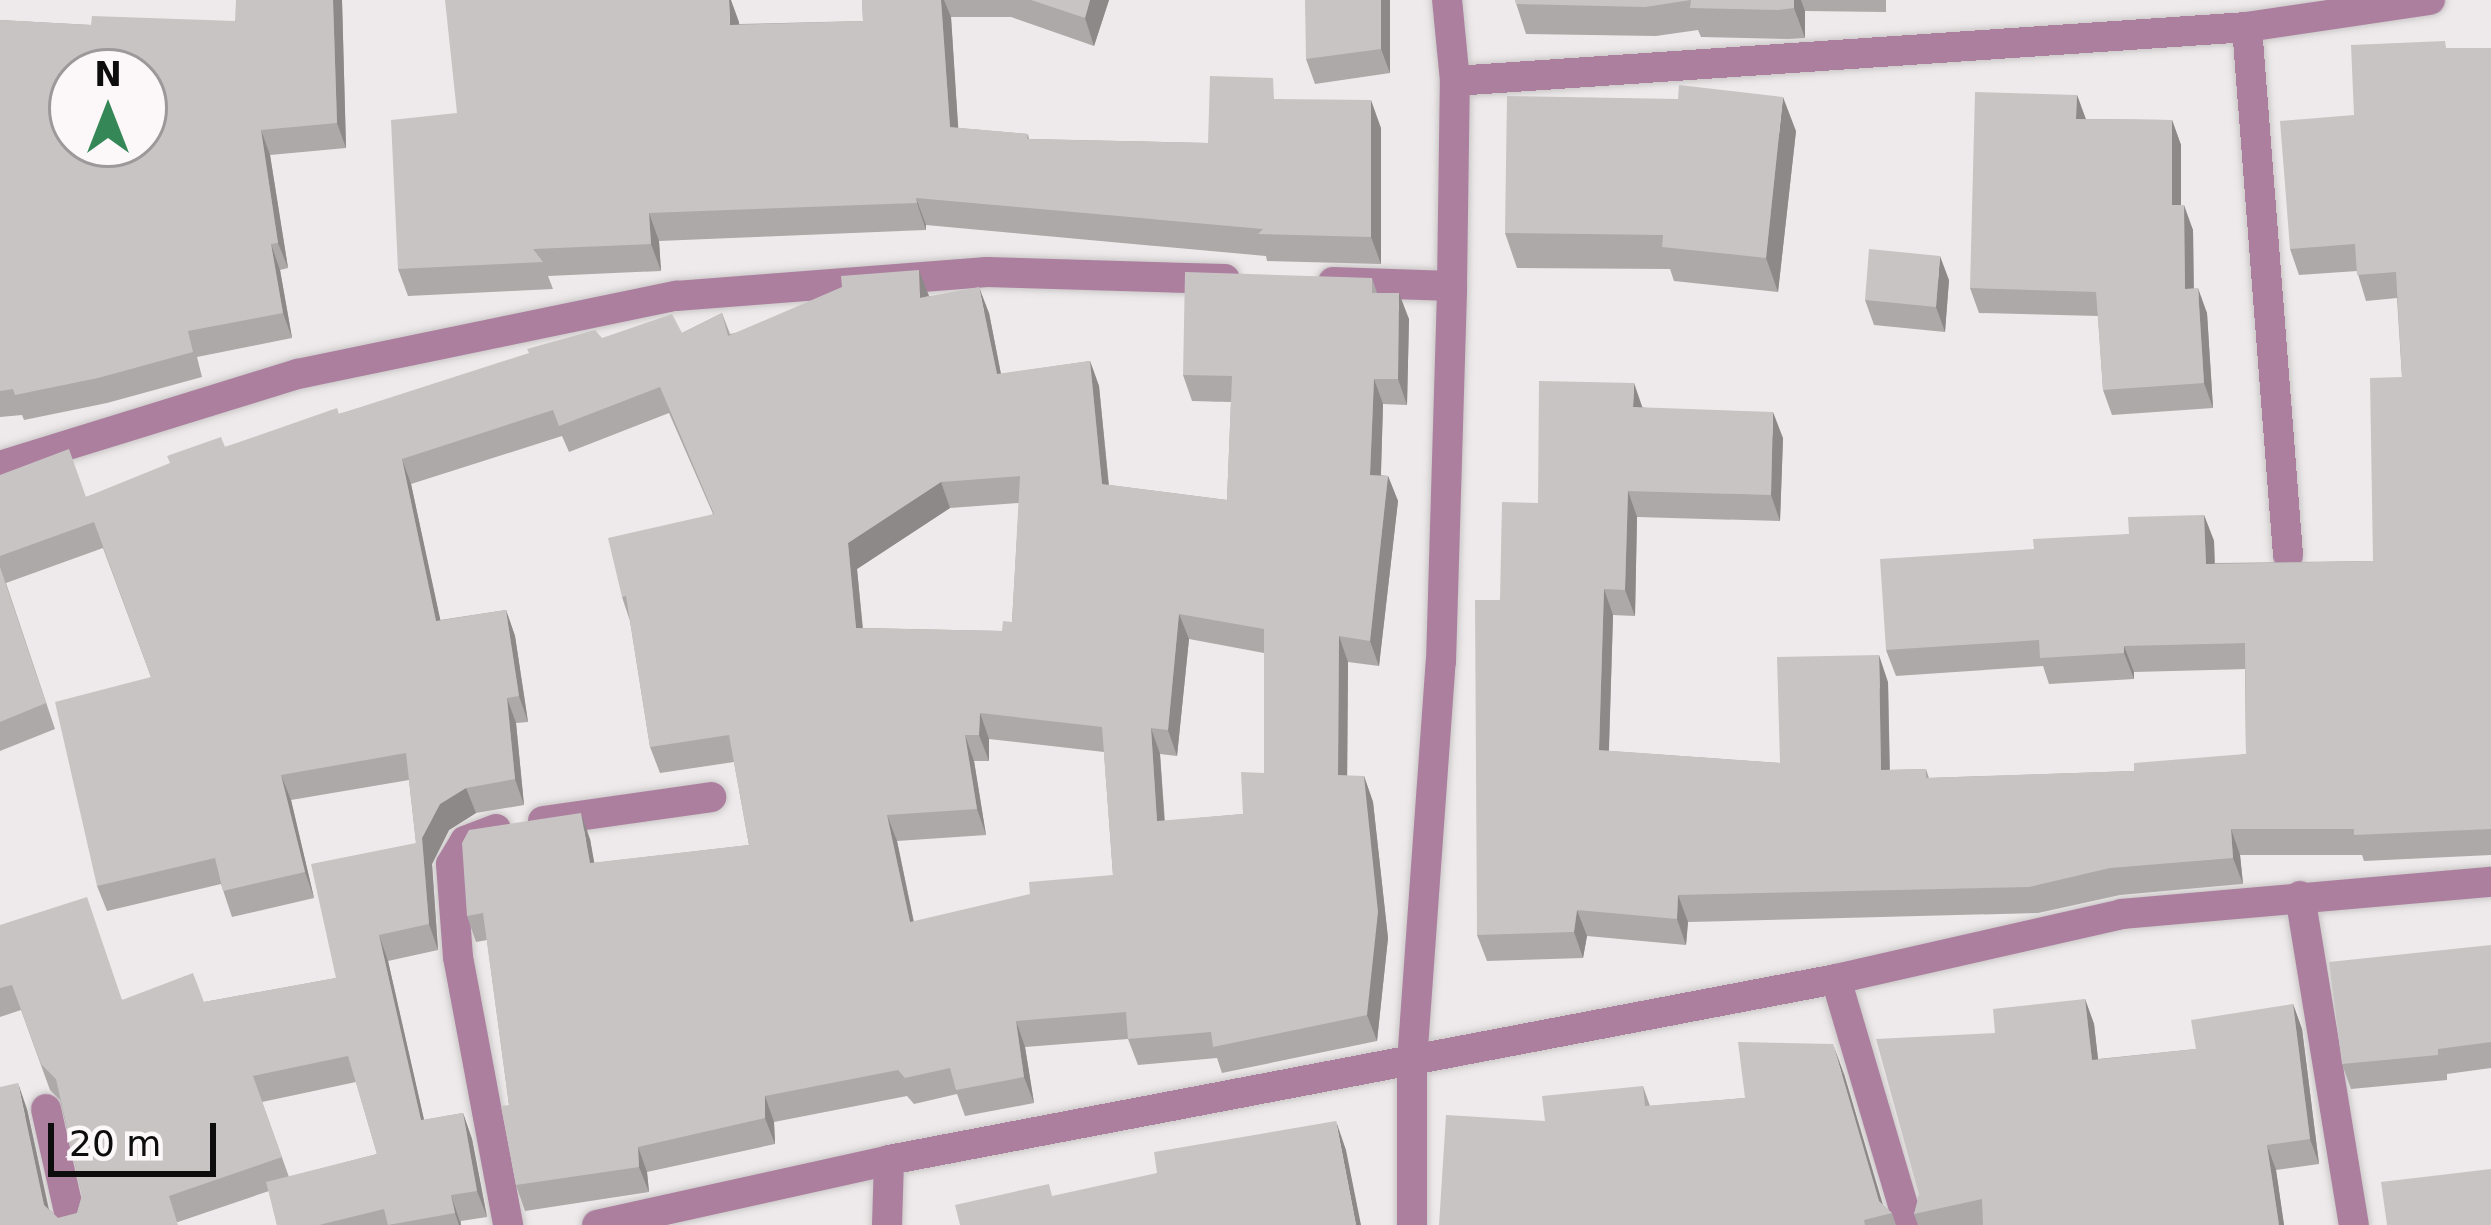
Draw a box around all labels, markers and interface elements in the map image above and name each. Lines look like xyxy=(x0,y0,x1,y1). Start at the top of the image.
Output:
north arrow xyxy=(48,48,168,168)
text: N xyxy=(94,55,122,94)
scale bar xyxy=(54,1099,222,1173)
text: 20 m xyxy=(69,1123,161,1164)

